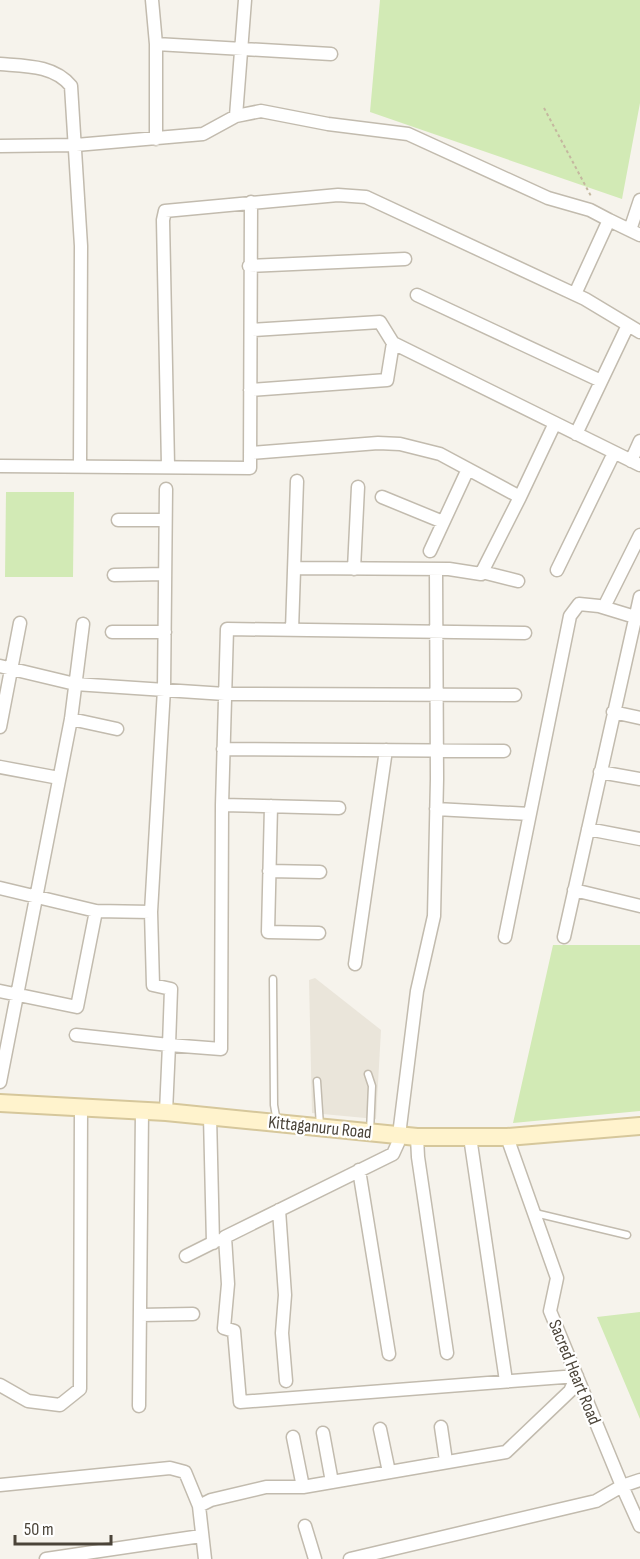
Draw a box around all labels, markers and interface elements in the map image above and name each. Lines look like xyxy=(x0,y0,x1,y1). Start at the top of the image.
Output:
street label: Kittaganuru Road xyxy=(267,1112,373,1143)
street label: Sacred Heart Road xyxy=(544,1317,605,1428)
scale bar xyxy=(15,1508,111,1546)
text: 50 m xyxy=(24,1519,54,1540)

